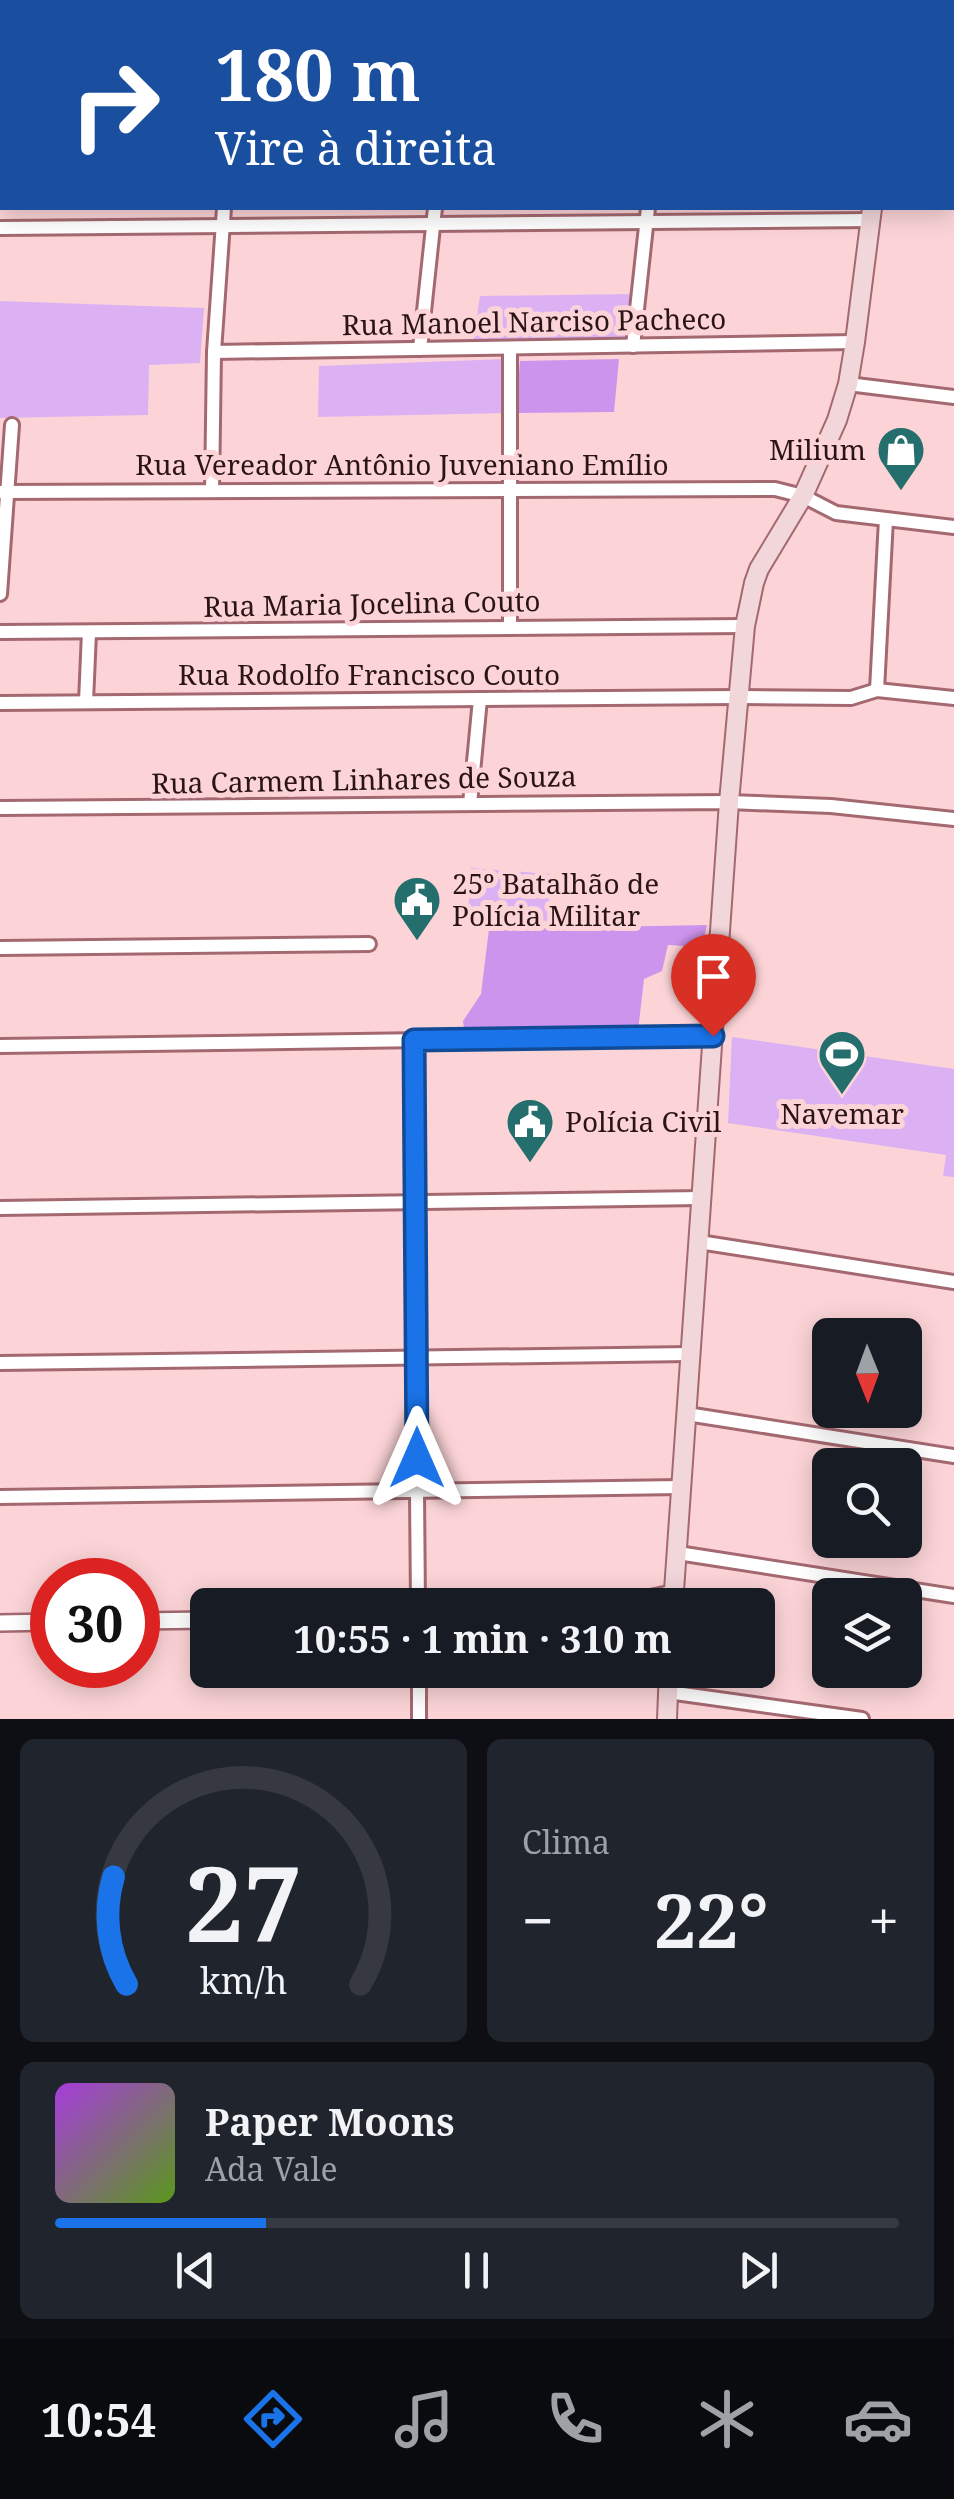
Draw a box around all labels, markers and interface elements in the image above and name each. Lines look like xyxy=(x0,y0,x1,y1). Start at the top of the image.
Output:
text: 180 m xyxy=(215,26,421,122)
icon: right xyxy=(50,40,180,170)
text: Vire à direita xyxy=(215,117,497,178)
street label: Rua Manoel Narciso Pacheco xyxy=(341,299,727,343)
shop icon: Milium xyxy=(875,424,927,492)
place label: Milium xyxy=(769,430,866,468)
street label: Rua Vereador Antônio Juveniano Emílio xyxy=(135,445,669,483)
street label: Rua Maria Jocelina Couto xyxy=(203,581,541,625)
street label: Rua Rodolfo Francisco Couto xyxy=(178,655,560,693)
street label: Rua Carmem Linhares de Souza xyxy=(151,756,577,802)
place label: 25º Batalhão de Polícia Militar xyxy=(452,864,659,934)
public building icon: 25º Batalhão de Polícia Militar xyxy=(391,874,443,942)
pin xyxy=(671,934,756,1037)
icon: arrive xyxy=(686,949,741,1004)
sports icon: Navemar xyxy=(816,1028,868,1096)
place label: Navemar xyxy=(780,1094,904,1132)
public building icon: Polícia Civil xyxy=(504,1096,556,1164)
place label: Polícia Civil xyxy=(565,1102,722,1140)
north arrow xyxy=(812,1318,922,1428)
map controls xyxy=(812,1318,922,1688)
position arrow xyxy=(365,1406,469,1510)
button: search xyxy=(812,1448,922,1558)
speed limit sign: 30 xyxy=(30,1558,160,1688)
button: layers xyxy=(812,1578,922,1688)
text: 10:55 · 1 min · 310 m xyxy=(293,1612,672,1664)
text: Clima xyxy=(522,1820,610,1863)
text: 27 xyxy=(185,1831,302,1972)
text: 22° xyxy=(654,1868,768,1970)
text: − xyxy=(522,1882,554,1957)
text: + xyxy=(868,1882,899,1957)
text: km/h xyxy=(200,1956,287,2004)
text: Paper Moons xyxy=(205,2095,455,2147)
text: Ada Vale xyxy=(205,2147,338,2190)
icon: previous xyxy=(168,2243,223,2298)
icon: pause xyxy=(449,2243,504,2298)
icon: next xyxy=(731,2243,786,2298)
icon: directions xyxy=(238,2384,308,2454)
icon: music xyxy=(389,2384,459,2454)
icon: phone xyxy=(540,2384,610,2454)
icon: climate xyxy=(692,2384,762,2454)
icon: car xyxy=(843,2384,913,2454)
text: 10:54 xyxy=(41,2389,156,2450)

